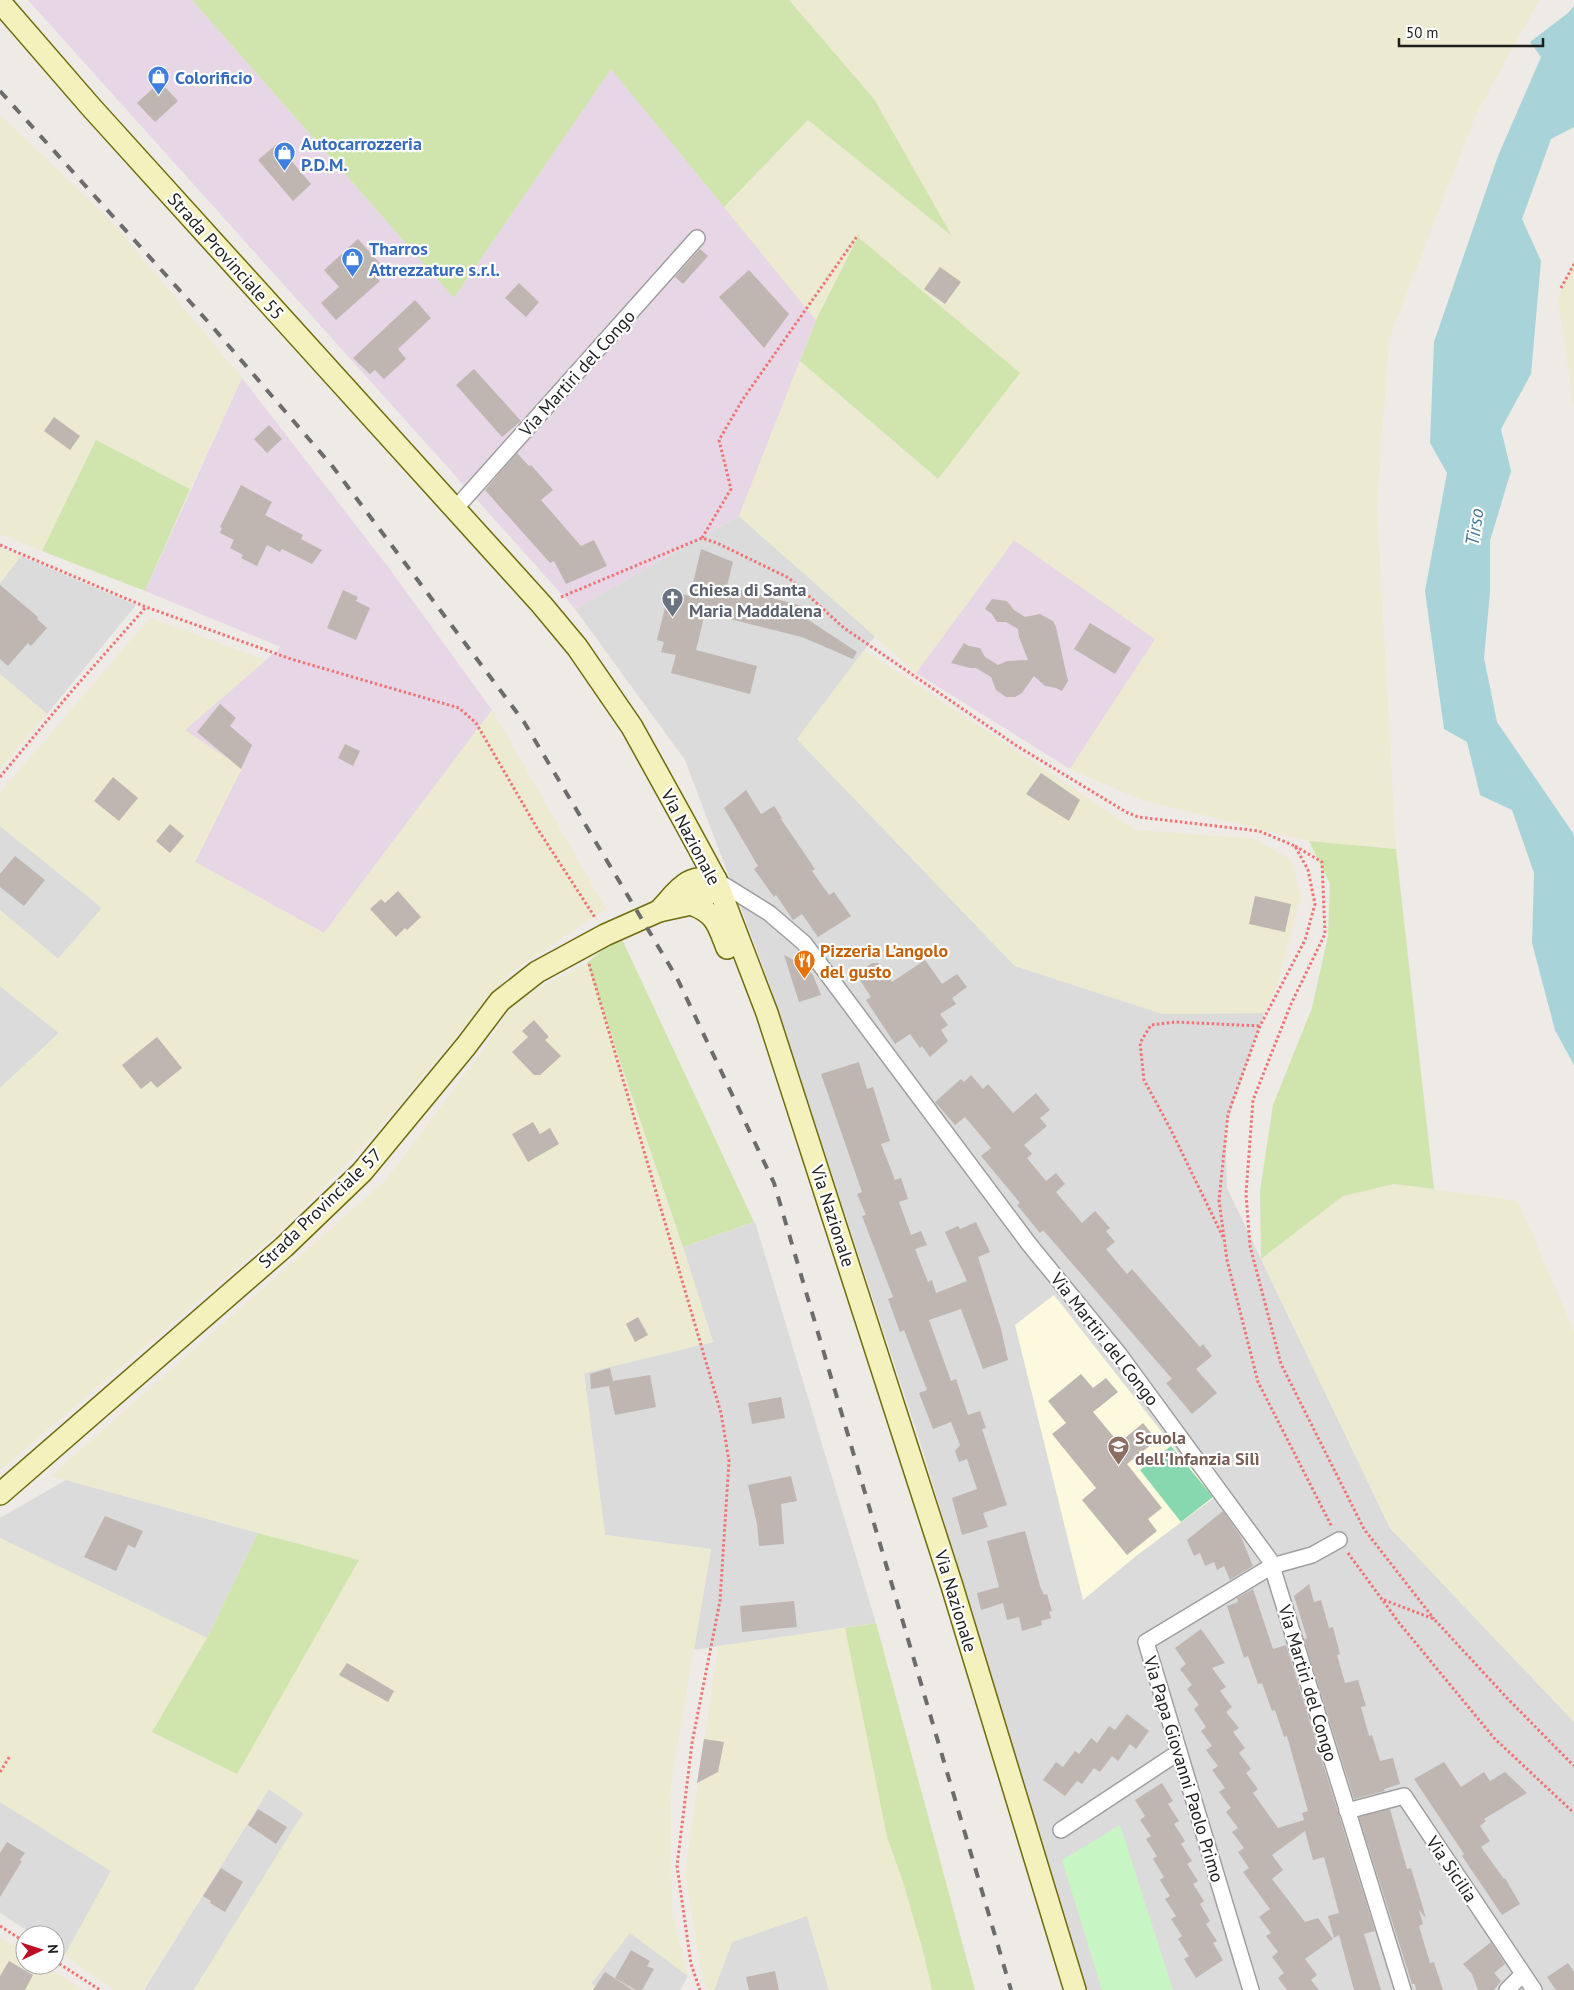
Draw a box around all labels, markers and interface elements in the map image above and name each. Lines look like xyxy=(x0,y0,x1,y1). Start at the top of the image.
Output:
scale bar xyxy=(1399,15,1543,47)
text: 50 m xyxy=(1406,23,1439,42)
shop icon: Colorificio xyxy=(147,65,171,96)
place label: Colorificio xyxy=(175,66,253,89)
place label: Autocarrozzeria P.D.M. xyxy=(301,132,422,176)
shop icon: Autocarrozzeria P.D.M. xyxy=(273,141,297,172)
street label: Strada Provinciale 55 xyxy=(163,188,289,324)
place label: Tharros Attrezzature s.r.l. xyxy=(369,237,500,281)
shop icon: Tharros Attrezzature s.r.l. xyxy=(341,246,365,277)
street label: Via Martiri del Congo xyxy=(513,305,640,442)
water label: Tirso xyxy=(1460,507,1488,547)
place label: Chiesa di Santa Maria Maddalena xyxy=(689,578,822,622)
church icon: Chiesa di Santa Maria Maddalena xyxy=(661,587,685,618)
street label: Via Nazionale xyxy=(656,784,726,889)
place label: Pizzeria L'angolo del gusto xyxy=(820,939,949,983)
restaurant icon: Pizzeria L'angolo del gusto xyxy=(792,948,816,979)
street label: Strada Provinciale 57 xyxy=(253,1143,387,1273)
street label: Via Nazionale xyxy=(805,1161,860,1270)
street label: Via Martiri del Congo xyxy=(1045,1267,1164,1410)
place label: Scuola dell'Infanzia Silì xyxy=(1135,1426,1260,1470)
school or university icon: Scuola dell'Infanzia Silì xyxy=(1107,1435,1131,1466)
street label: Via Nazionale xyxy=(929,1546,982,1655)
street label: Via Martiri del Congo xyxy=(1273,1601,1343,1764)
street label: Via Papa Giovanni Paolo Primo xyxy=(1138,1652,1229,1885)
street label: Via Sicilia xyxy=(1421,1831,1483,1907)
north arrow xyxy=(15,1925,65,1975)
text: N xyxy=(44,1944,62,1954)

